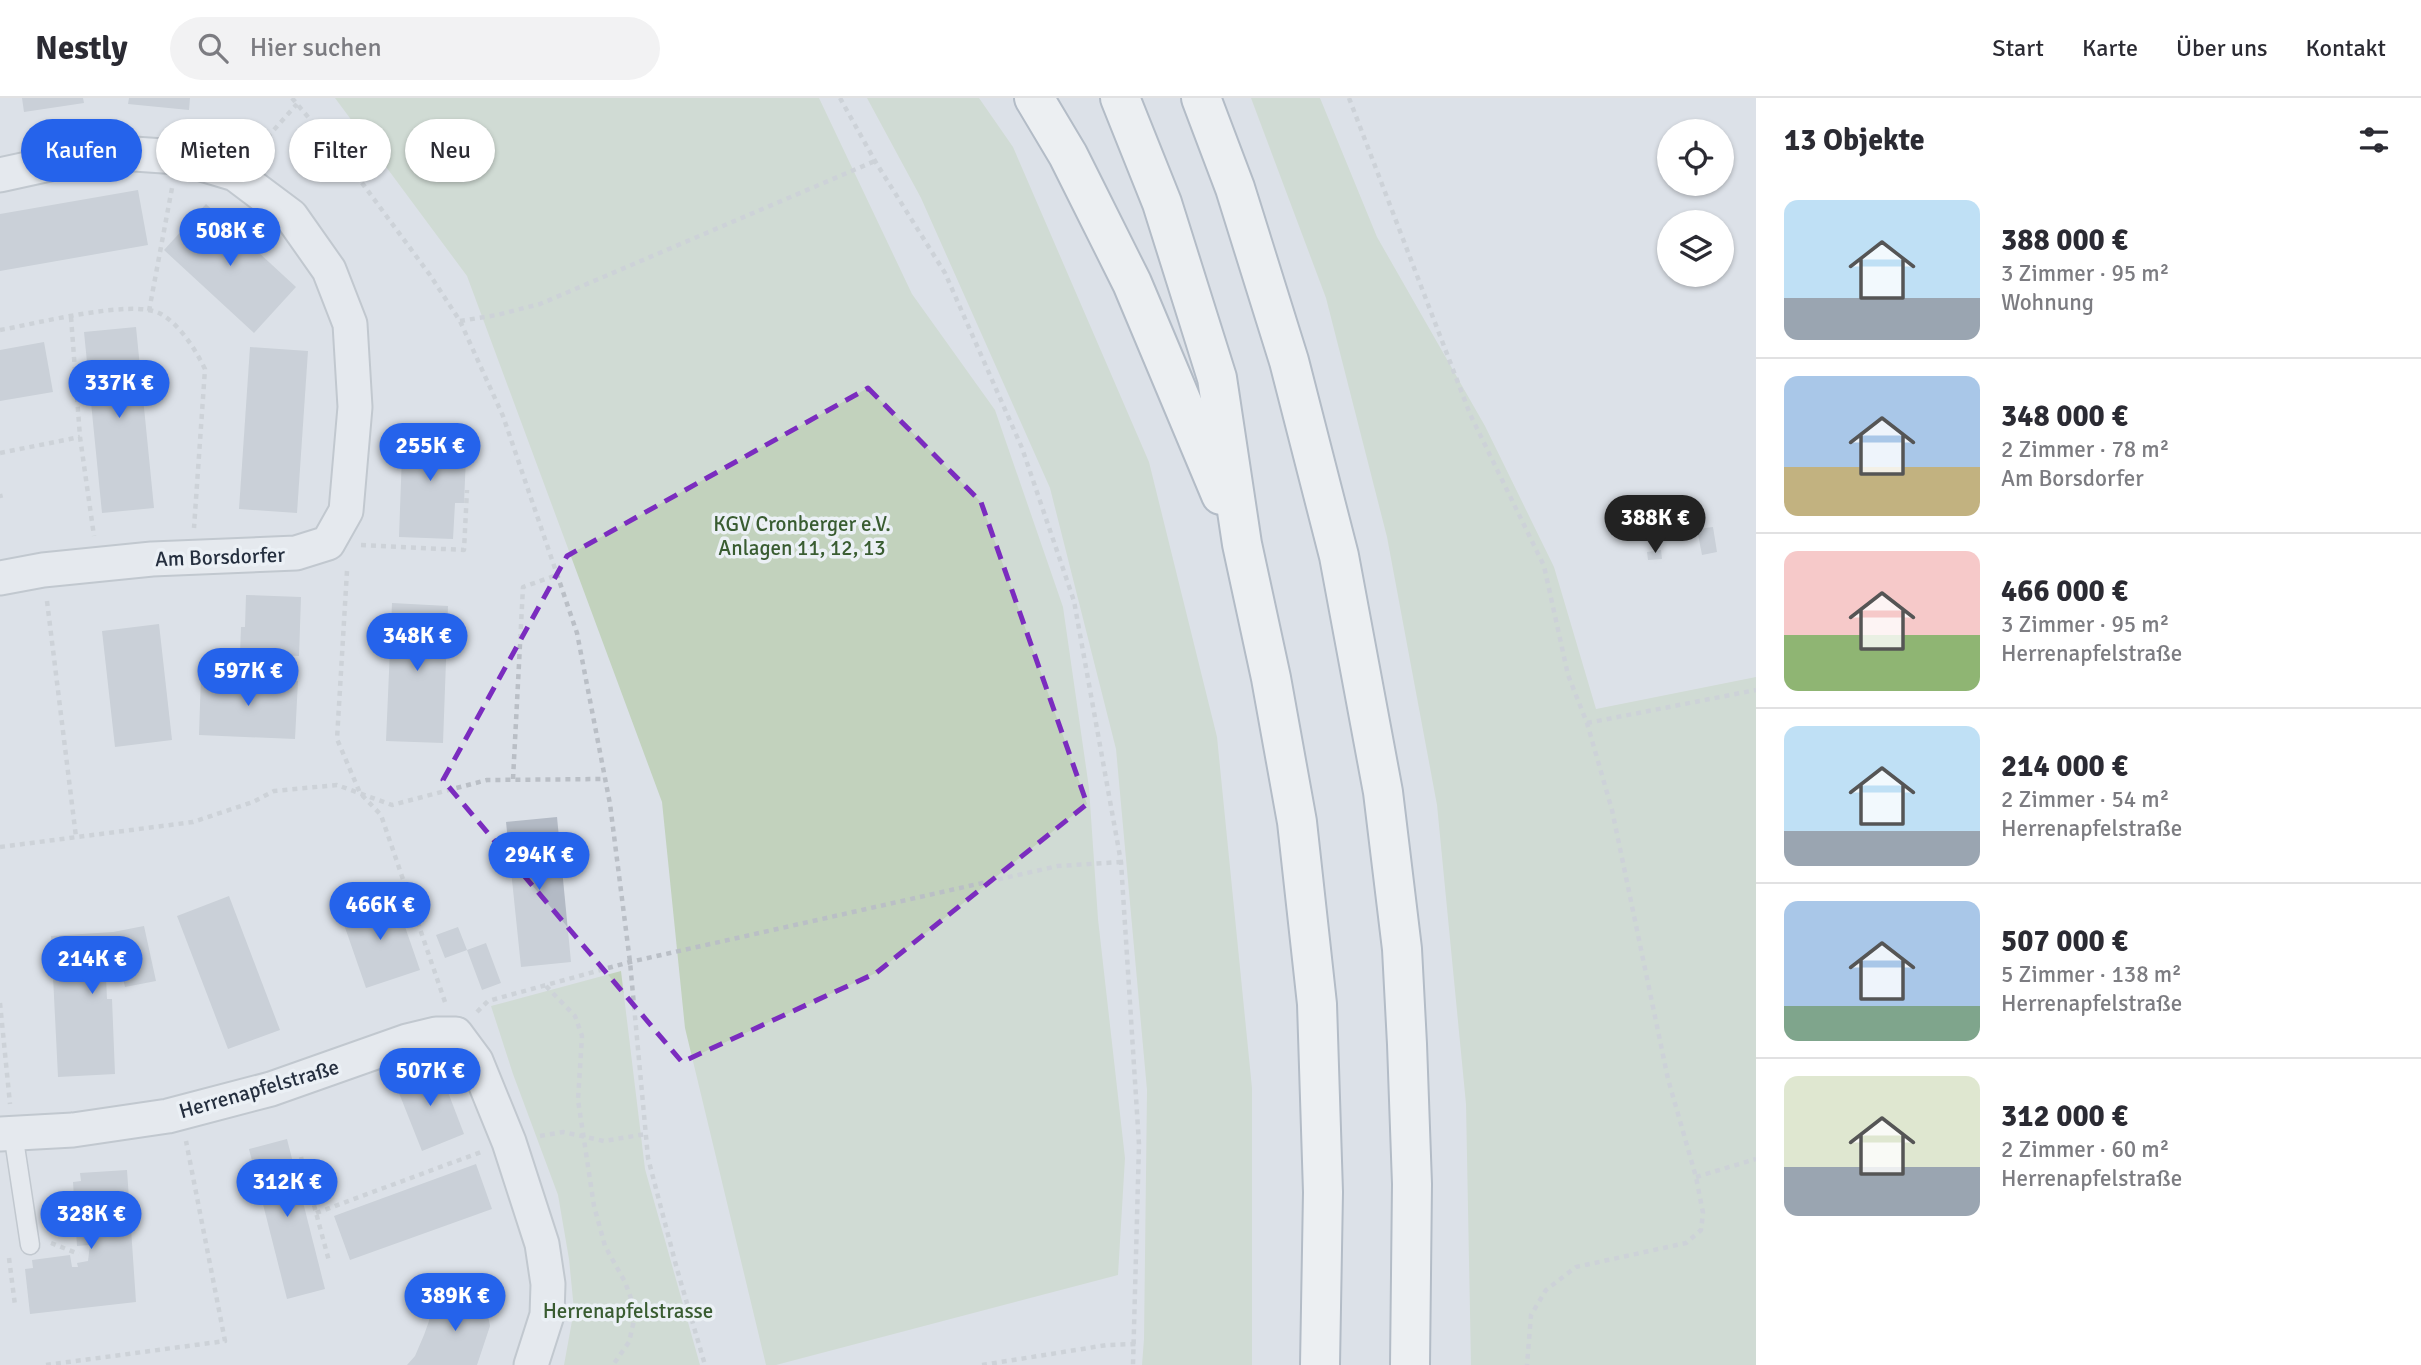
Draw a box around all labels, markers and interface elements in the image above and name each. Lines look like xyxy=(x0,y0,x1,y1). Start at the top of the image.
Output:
search box xyxy=(170,17,660,80)
text: Nestly xyxy=(35,28,128,69)
icon: search xyxy=(194,29,232,67)
text: Hier suchen xyxy=(250,32,382,64)
text: Start xyxy=(1992,33,2044,63)
text: Karte xyxy=(2082,33,2138,63)
text: Über uns xyxy=(2176,33,2268,63)
text: Kontakt xyxy=(2306,33,2386,63)
chip: Kaufen xyxy=(21,119,142,182)
chip: Mieten xyxy=(156,119,275,182)
chip: Filter xyxy=(289,119,391,182)
chip: Neu xyxy=(405,119,495,182)
map controls xyxy=(1657,119,1734,287)
button: locate xyxy=(1657,119,1734,196)
icon: filters xyxy=(2355,121,2393,159)
text: 13 Objekte xyxy=(1784,122,1925,159)
pin: 508K € xyxy=(173,208,287,268)
button: layers xyxy=(1657,210,1734,287)
text: 508K € xyxy=(195,216,265,245)
text: 388 000 € xyxy=(2001,222,2128,259)
icon: home xyxy=(1840,228,1924,312)
text: 3 Zimmer · 95 m² xyxy=(2001,259,2169,288)
text: Wohnung xyxy=(2001,288,2094,317)
pin: 337K € xyxy=(62,360,176,420)
text: 337K € xyxy=(84,368,154,397)
text: 348 000 € xyxy=(2001,398,2128,435)
icon: home xyxy=(1840,404,1924,488)
pin: 255K € xyxy=(373,424,487,483)
text: 255K € xyxy=(395,431,465,460)
text: 2 Zimmer · 78 m² xyxy=(2001,435,2169,464)
text: Am Borsdorfer xyxy=(2001,464,2144,493)
pin: 388K € xyxy=(1598,496,1712,555)
text: 388K € xyxy=(1620,503,1690,532)
park label: KGV Cronberger e.V. Anlagen 11, 12, 13 xyxy=(713,511,891,561)
street label: Am Borsdorfer xyxy=(154,542,286,572)
text: 466 000 € xyxy=(2001,573,2128,610)
icon: home xyxy=(1840,579,1924,663)
text: 3 Zimmer · 95 m² xyxy=(2001,610,2169,639)
pin: 348K € xyxy=(360,614,474,673)
text: 348K € xyxy=(382,621,452,650)
text: Herrenapfelstraße xyxy=(2001,639,2182,668)
pin: 597K € xyxy=(191,648,305,708)
text: 597K € xyxy=(213,656,283,685)
text: 214 000 € xyxy=(2001,748,2128,785)
icon: home xyxy=(1840,754,1924,838)
text: 2 Zimmer · 54 m² xyxy=(2001,785,2169,814)
text: Herrenapfelstraße xyxy=(2001,814,2182,843)
pin: 294K € xyxy=(482,832,596,892)
text: 294K € xyxy=(504,840,574,869)
pin: 466K € xyxy=(323,882,437,942)
text: 466K € xyxy=(345,890,415,919)
text: 507 000 € xyxy=(2001,923,2128,960)
icon: home xyxy=(1840,929,1924,1013)
pin: 214K € xyxy=(35,936,149,996)
text: 214K € xyxy=(57,944,127,973)
text: 5 Zimmer · 138 m² xyxy=(2001,960,2182,989)
text: Herrenapfelstraße xyxy=(2001,989,2182,1018)
pin: 507K € xyxy=(373,1048,487,1108)
street label: Herrenapfelstraße xyxy=(176,1054,342,1124)
text: 507K € xyxy=(395,1056,465,1085)
text: 312 000 € xyxy=(2001,1098,2128,1135)
icon: home xyxy=(1840,1104,1924,1188)
text: 2 Zimmer · 60 m² xyxy=(2001,1135,2169,1164)
pin: 312K € xyxy=(230,1160,344,1219)
text: Herrenapfelstraße xyxy=(2001,1164,2182,1193)
text: 312K € xyxy=(252,1167,322,1196)
pin: 328K € xyxy=(34,1192,148,1251)
text: 328K € xyxy=(56,1199,126,1228)
pin: 389K € xyxy=(398,1274,512,1333)
text: 389K € xyxy=(420,1281,490,1310)
park label: Herrenapfelstrasse xyxy=(543,1298,713,1324)

